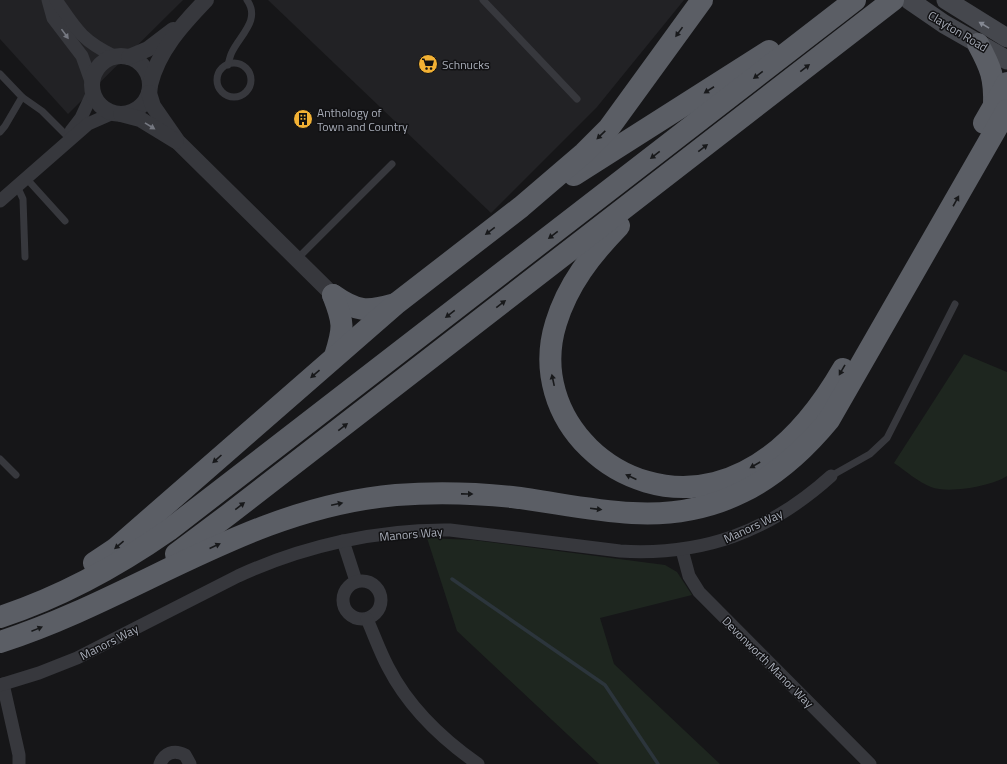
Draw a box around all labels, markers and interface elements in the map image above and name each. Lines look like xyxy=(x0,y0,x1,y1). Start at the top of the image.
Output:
street label: Clayton Road xyxy=(925,6,991,56)
one-way arrow xyxy=(979,21,990,28)
one-way arrow xyxy=(675,26,683,37)
one-way arrow xyxy=(60,29,69,40)
supermarket icon: Schnucks xyxy=(417,53,439,75)
place label: Schnucks xyxy=(442,55,490,74)
one-way arrow xyxy=(800,64,811,73)
one-way arrow xyxy=(753,71,764,80)
one-way arrow xyxy=(703,86,715,93)
place label: Anthology of Town and Country xyxy=(317,103,408,136)
building icon: Anthology of Town and Country xyxy=(292,108,314,130)
one-way arrow xyxy=(144,122,156,129)
one-way arrow xyxy=(596,131,606,140)
one-way arrow xyxy=(697,144,708,152)
one-way arrow xyxy=(650,151,661,159)
one-way arrow xyxy=(952,195,959,207)
one-way arrow xyxy=(485,226,496,235)
one-way arrow xyxy=(547,230,558,239)
one-way arrow xyxy=(495,300,506,308)
one-way arrow xyxy=(444,310,455,318)
one-way arrow xyxy=(839,364,846,376)
one-way arrow xyxy=(309,369,320,378)
one-way arrow xyxy=(550,373,556,386)
one-way arrow xyxy=(337,422,348,431)
one-way arrow xyxy=(212,455,222,464)
one-way arrow xyxy=(750,461,761,468)
one-way arrow xyxy=(626,474,637,480)
one-way arrow xyxy=(461,490,473,497)
one-way arrow xyxy=(331,501,344,507)
one-way arrow xyxy=(234,502,245,510)
street label: Manors Way xyxy=(720,504,786,548)
one-way arrow xyxy=(590,506,602,512)
street label: Manors Way xyxy=(379,522,444,546)
one-way arrow xyxy=(114,540,124,549)
one-way arrow xyxy=(209,543,220,549)
street label: Devonworth Manor Way xyxy=(718,612,818,712)
street label: Manors Way xyxy=(76,619,142,665)
one-way arrow xyxy=(31,626,42,632)

